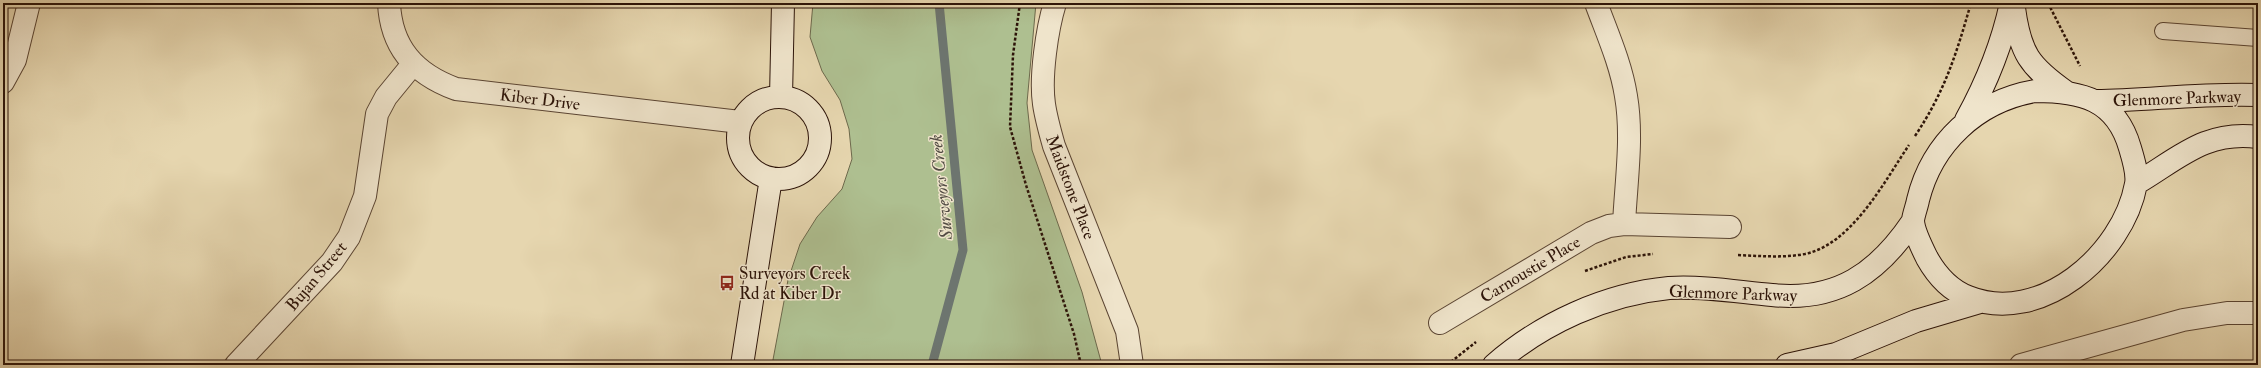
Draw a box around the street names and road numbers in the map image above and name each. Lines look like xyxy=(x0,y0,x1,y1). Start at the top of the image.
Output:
street label: Kiber Drive xyxy=(499,84,581,115)
street label: Glenmore Parkway xyxy=(2113,86,2242,112)
street label: Maidstone Place xyxy=(1041,132,1100,242)
street label: Carnoustie Place xyxy=(1476,231,1584,308)
street label: Bujan Street xyxy=(281,237,352,315)
street label: Glenmore Parkway xyxy=(1668,281,1798,307)

